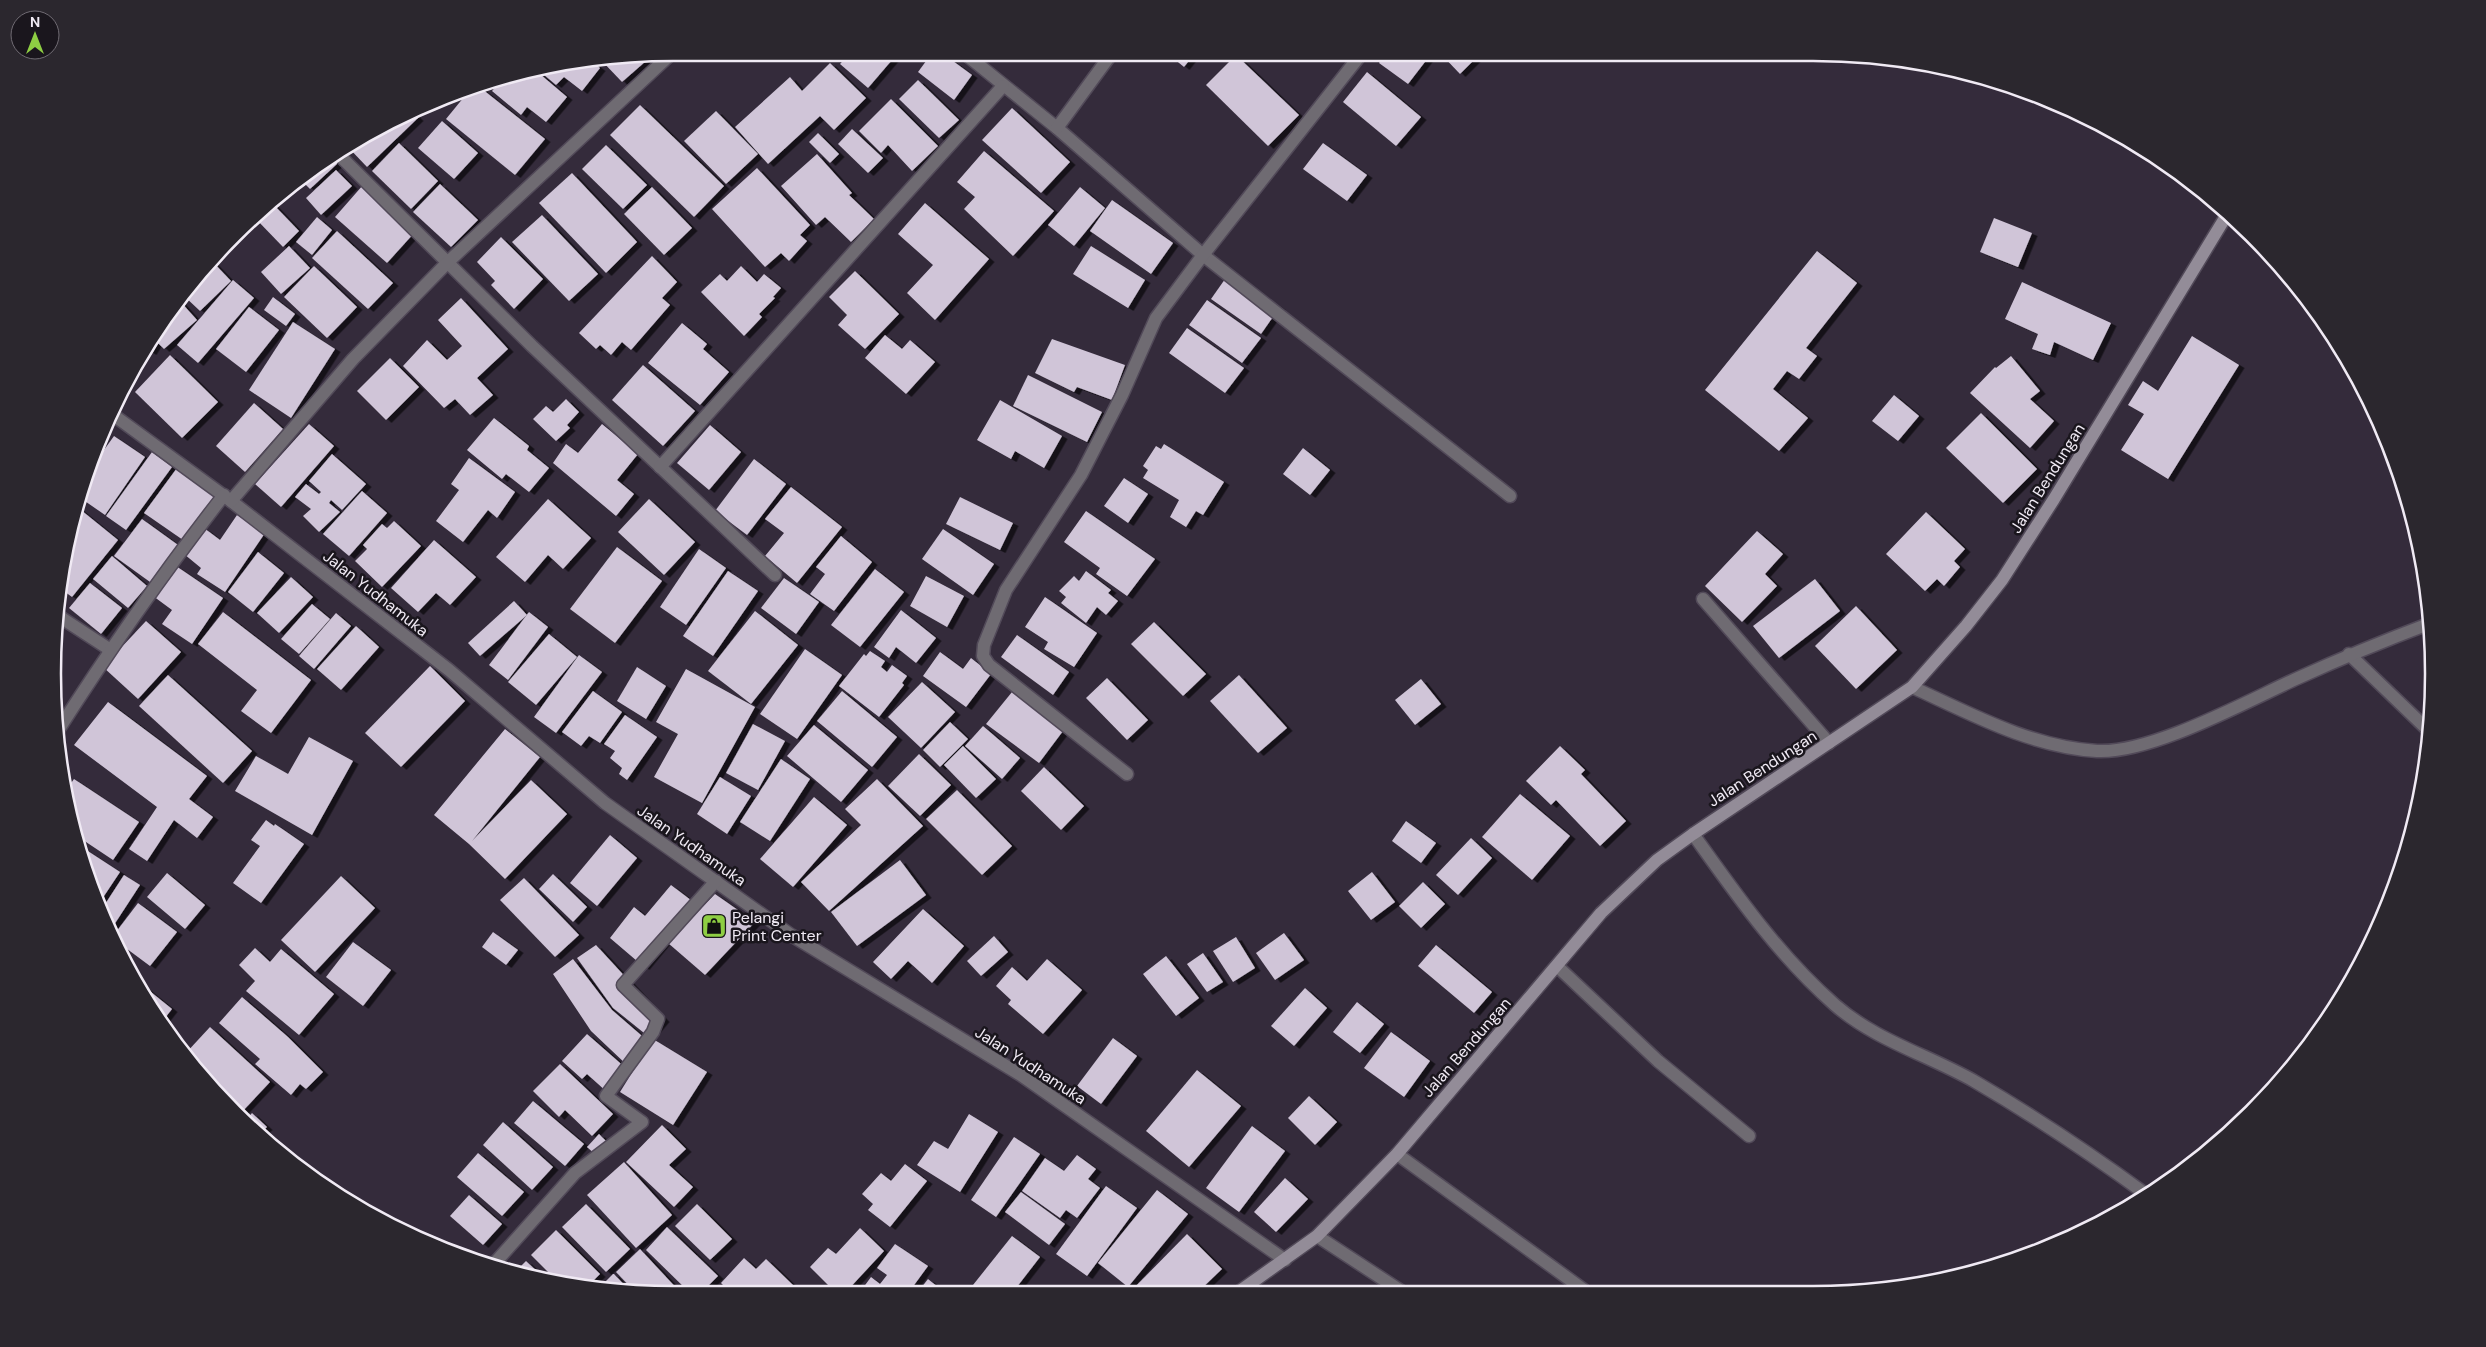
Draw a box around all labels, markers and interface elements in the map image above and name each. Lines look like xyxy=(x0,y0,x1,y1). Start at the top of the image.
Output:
north arrow xyxy=(10,10,60,60)
text: N xyxy=(30,13,40,31)
street label: Jalan Bendungan xyxy=(2005,419,2090,537)
street label: Jalan Yudhamuka xyxy=(319,546,433,641)
street label: Jalan Bendungan xyxy=(1704,725,1821,811)
street label: Jalan Yudhamuka xyxy=(633,800,750,891)
place label: Pelangi Print Center xyxy=(732,907,822,946)
shop icon: Pelangi Print Center xyxy=(701,913,727,939)
street label: Jalan Bendungan xyxy=(1417,993,1515,1102)
street label: Jalan Yudhamuka xyxy=(971,1022,1090,1109)

